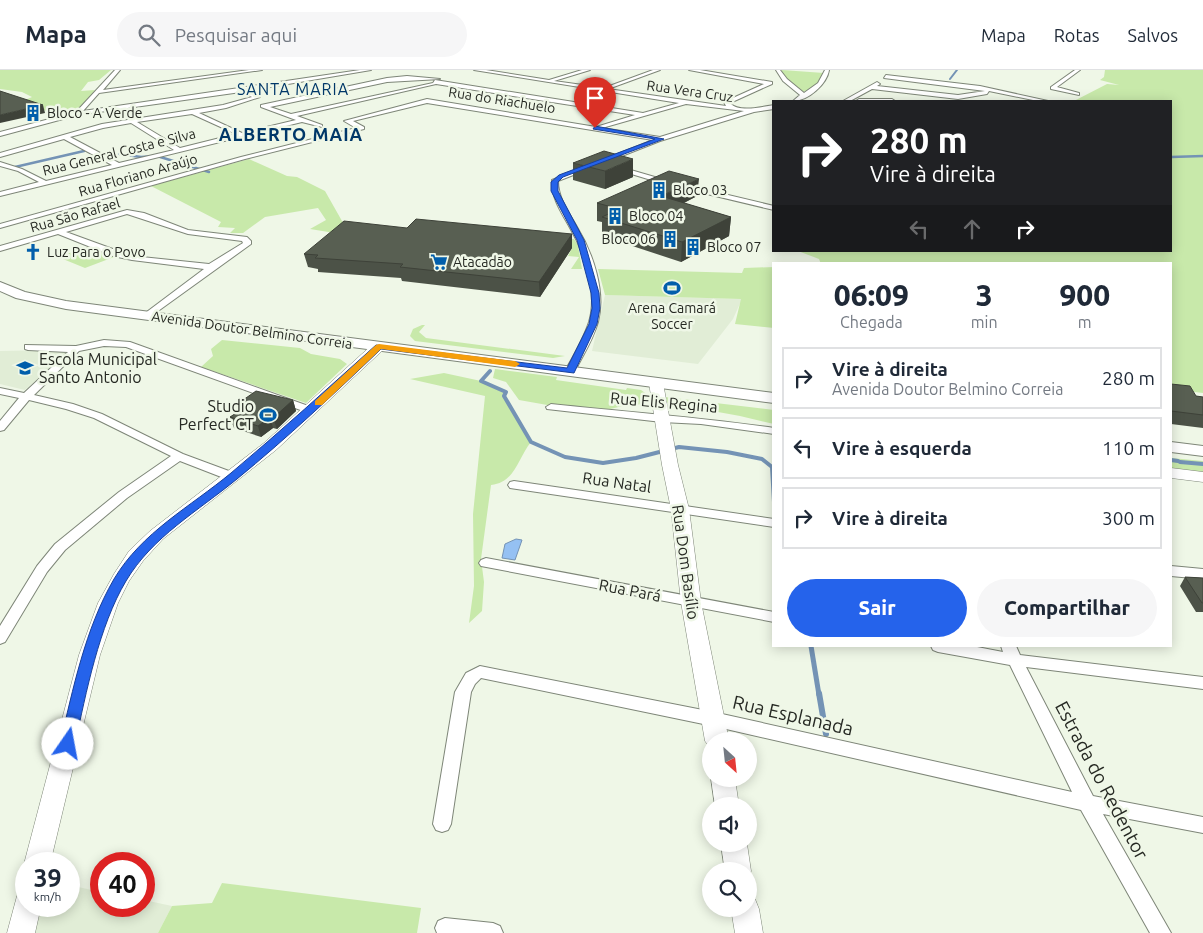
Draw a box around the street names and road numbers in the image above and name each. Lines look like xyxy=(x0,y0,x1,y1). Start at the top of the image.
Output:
street label: Rua Vera Cruz xyxy=(646,77,734,105)
street label: Rua do Riachuelo xyxy=(447,84,557,116)
street label: Rua General Costa e Silva xyxy=(41,125,197,179)
street label: Rua Floriano Araújo xyxy=(77,150,199,200)
street label: Rua São Rafael xyxy=(28,194,122,235)
street label: Avenida Doutor Belmino Correia xyxy=(151,308,353,352)
street label: Rua Elis Regina xyxy=(609,388,719,416)
street label: Rua Natal xyxy=(581,468,653,496)
street label: Rua Dom Basílio xyxy=(669,503,703,621)
street label: Rua Pará xyxy=(597,575,663,605)
street label: Rua Esplanada xyxy=(731,690,855,740)
street label: Estrada do Redentor xyxy=(1051,697,1153,863)

